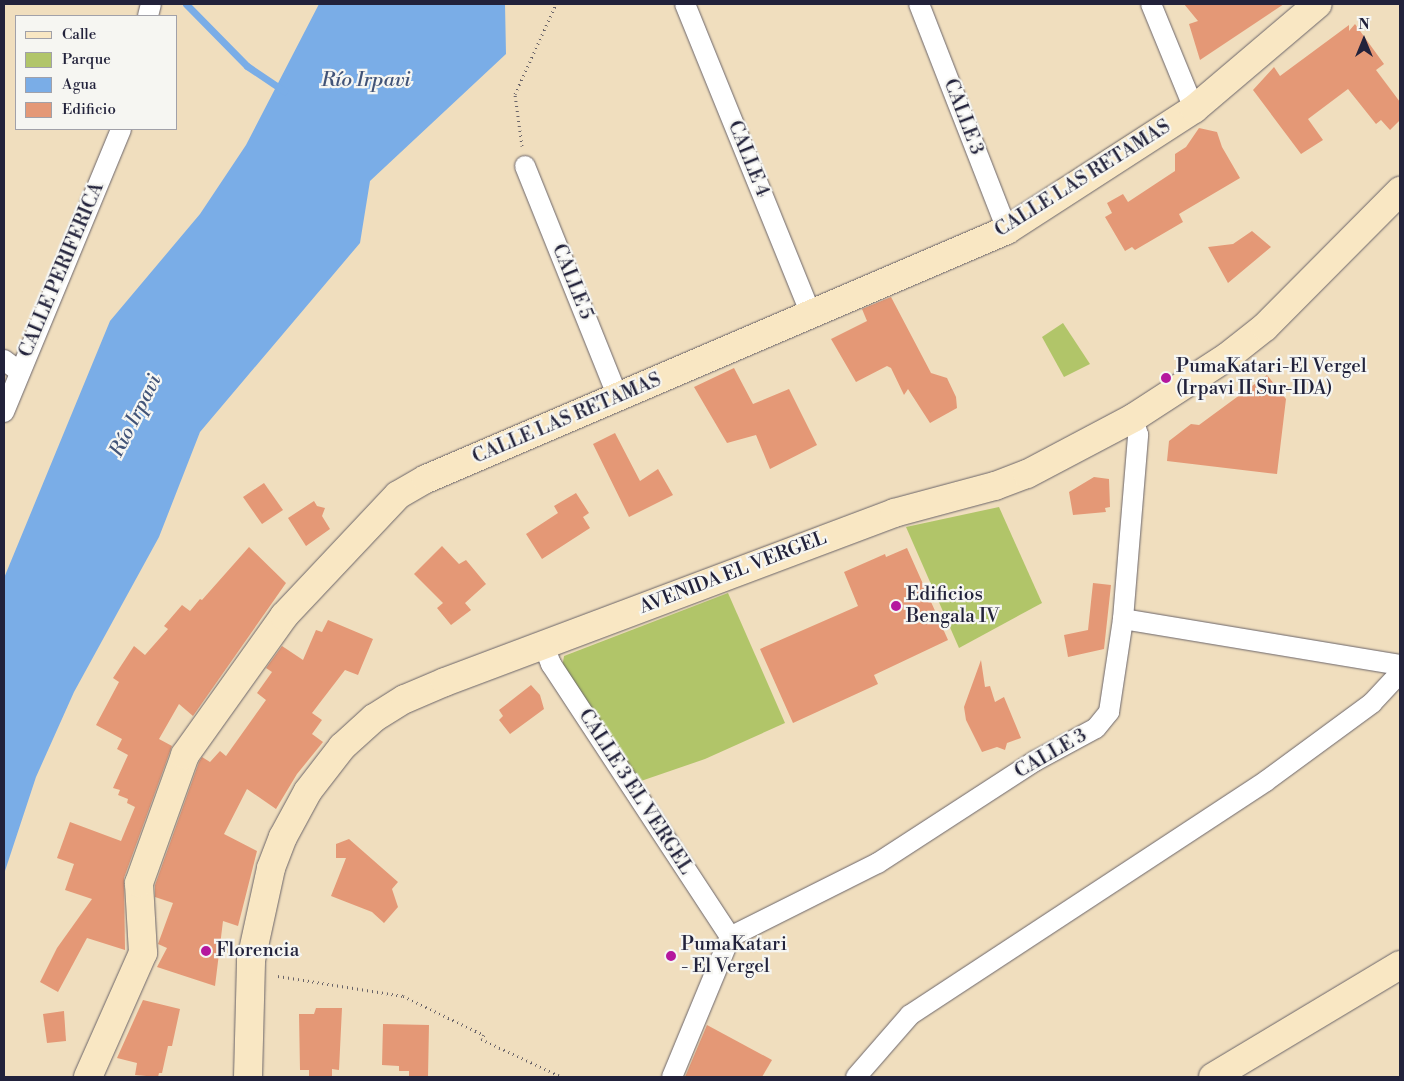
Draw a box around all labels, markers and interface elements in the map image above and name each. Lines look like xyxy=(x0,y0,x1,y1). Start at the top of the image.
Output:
legend xyxy=(15,15,178,130)
north arrow xyxy=(1339,15,1389,65)
text: N xyxy=(1358,16,1370,34)
text: Calle xyxy=(62,25,96,44)
text: Parque xyxy=(62,50,111,69)
water label: Río Irpavi xyxy=(321,68,411,92)
text: Agua xyxy=(62,75,97,94)
street label: CALLE 3 xyxy=(938,76,988,158)
text: Edificio xyxy=(62,100,116,119)
street label: CALLE LAS RETAMAS xyxy=(991,116,1175,242)
street label: CALLE 4 xyxy=(722,118,774,200)
street label: CALLE PERIFERICA xyxy=(15,179,109,361)
street label: CALLE 5 xyxy=(547,241,597,323)
place label: PumaKatari-El Vergel (Irpavi II Sur-IDA) xyxy=(1176,356,1367,400)
street label: CALLE LAS RETAMAS xyxy=(469,369,665,469)
water label: Río Irpavi xyxy=(105,371,167,461)
marker: PumaKatari-El Vergel (Irpavi II Sur-IDA) xyxy=(1160,372,1172,384)
street label: AVENIDA EL VERGEL xyxy=(636,527,830,619)
place label: Edificios Bengala IV xyxy=(906,584,1000,628)
marker: Edificios Bengala IV xyxy=(890,600,902,612)
street label: CALLE 3 EL VERGEL xyxy=(573,705,697,879)
street label: CALLE 3 xyxy=(1011,724,1091,784)
place label: PumaKatari - El Vergel xyxy=(681,934,787,978)
place label: Florencia xyxy=(216,940,299,962)
marker: Florencia xyxy=(200,945,212,957)
marker: PumaKatari - El Vergel xyxy=(665,950,677,962)

